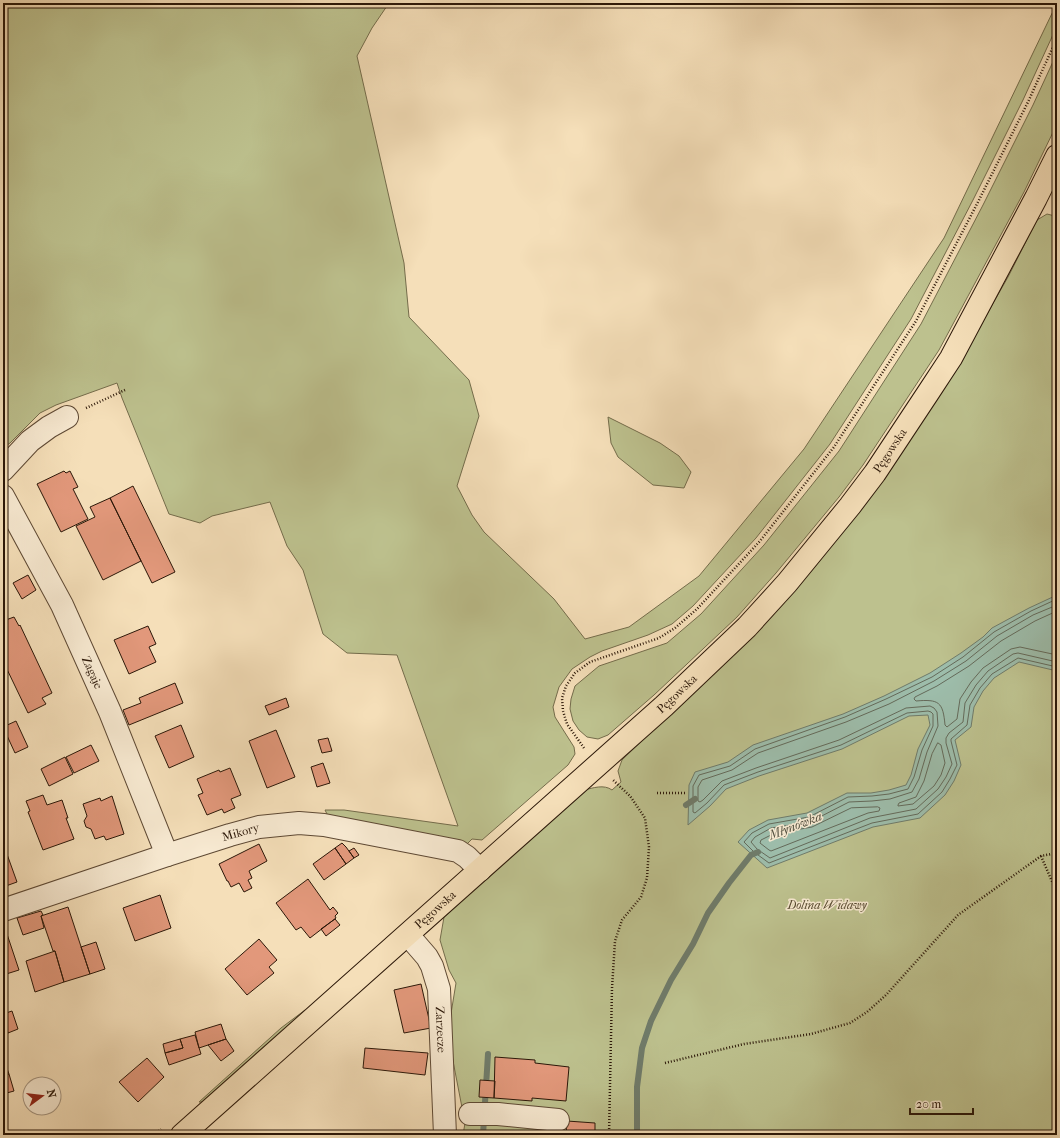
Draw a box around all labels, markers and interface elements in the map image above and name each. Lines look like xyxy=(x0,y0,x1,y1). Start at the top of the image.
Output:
street label: Pęgowska xyxy=(870,425,910,475)
street label: Zagaje xyxy=(79,654,106,691)
street label: Pęgowska xyxy=(654,671,700,716)
water label: Młynówka xyxy=(765,808,824,843)
street label: Mikory xyxy=(220,820,261,844)
street label: Pęgowska xyxy=(412,887,459,932)
park label: Dolina Widawy xyxy=(786,898,868,912)
street label: Zarzecze xyxy=(433,1006,449,1053)
north arrow xyxy=(22,1076,62,1116)
text: N xyxy=(44,1088,59,1100)
scale bar xyxy=(910,1090,973,1116)
text: 20 m xyxy=(916,1097,941,1111)

